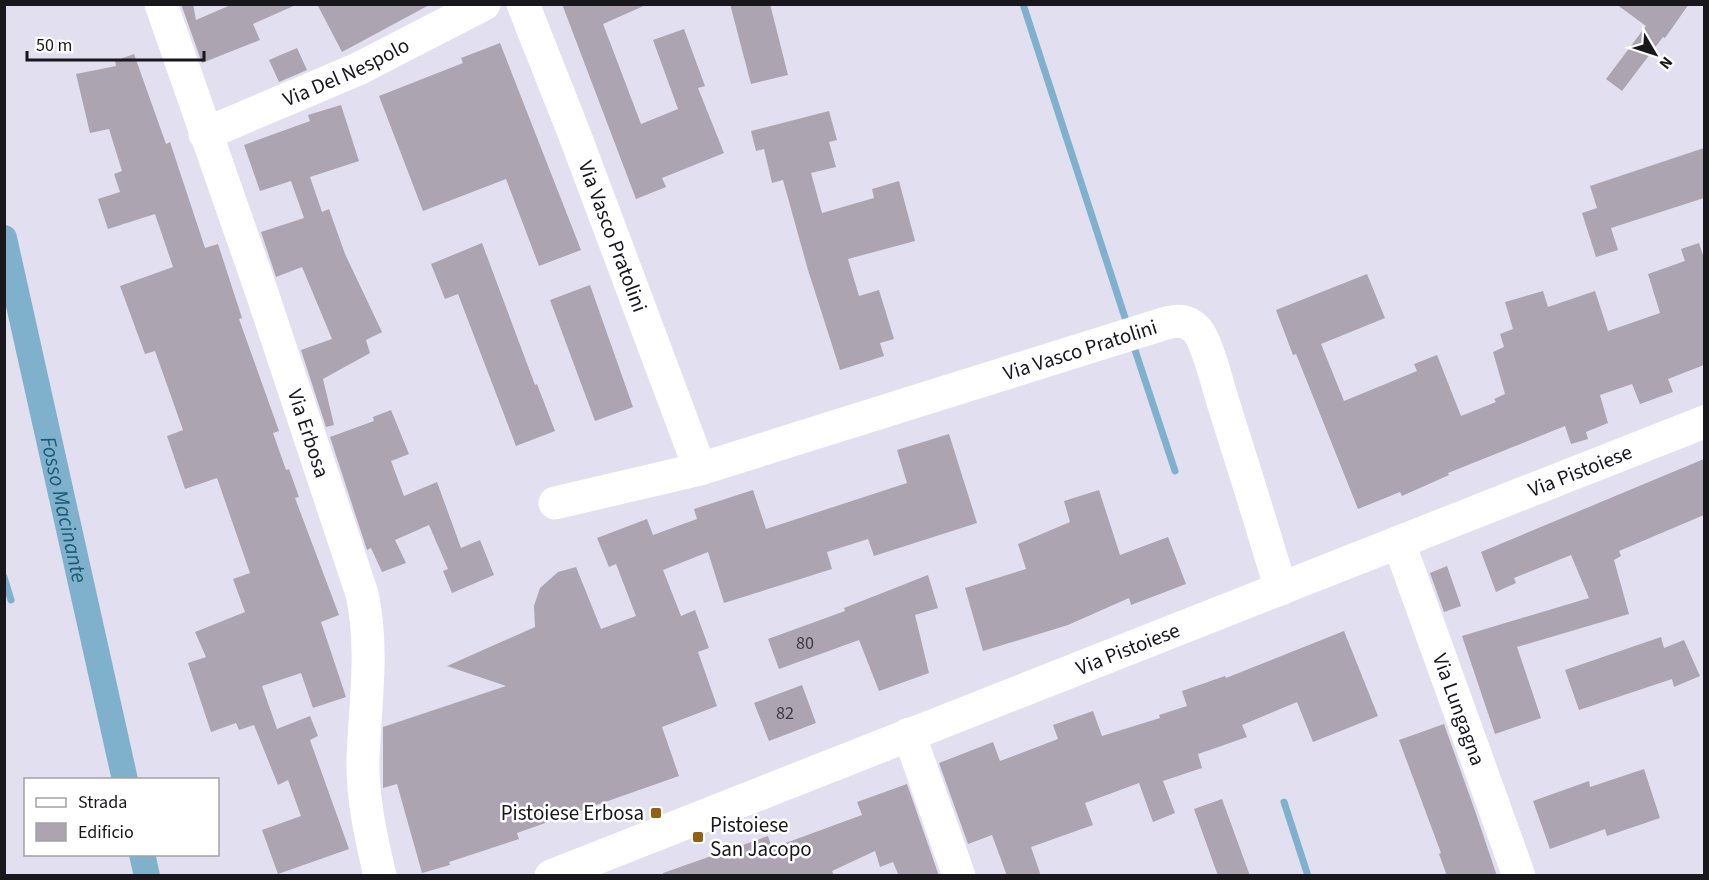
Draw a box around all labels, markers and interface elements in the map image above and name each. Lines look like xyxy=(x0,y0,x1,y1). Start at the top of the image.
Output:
scale bar xyxy=(27,24,204,62)
north arrow xyxy=(1625,24,1685,84)
street label: Via Del Nespolo xyxy=(278,30,415,114)
text: 50 m xyxy=(36,33,72,58)
text: N xyxy=(1654,52,1678,74)
street label: Via Vasco Pratolini xyxy=(571,156,655,316)
street label: Via Vasco Pratolini xyxy=(1000,312,1161,388)
street label: Via Erbosa xyxy=(280,385,337,481)
water label: Fosso Macinante xyxy=(32,433,95,586)
street label: Via Pistoiese xyxy=(1524,437,1636,505)
street label: Via Pistoiese xyxy=(1072,615,1184,683)
house number: 80 xyxy=(796,631,814,656)
street label: Via Lungagna xyxy=(1425,649,1493,770)
house number: 82 xyxy=(776,701,794,726)
legend xyxy=(24,778,219,856)
text: Strada xyxy=(78,790,127,815)
place label: Pistoiese Erbosa xyxy=(501,798,644,828)
marker: Pistoiese Erbosa xyxy=(649,806,663,820)
place label: Pistoiese San Jacopo xyxy=(710,810,812,864)
text: Edificio xyxy=(78,820,134,845)
marker: Pistoiese San Jacopo xyxy=(691,830,705,844)

